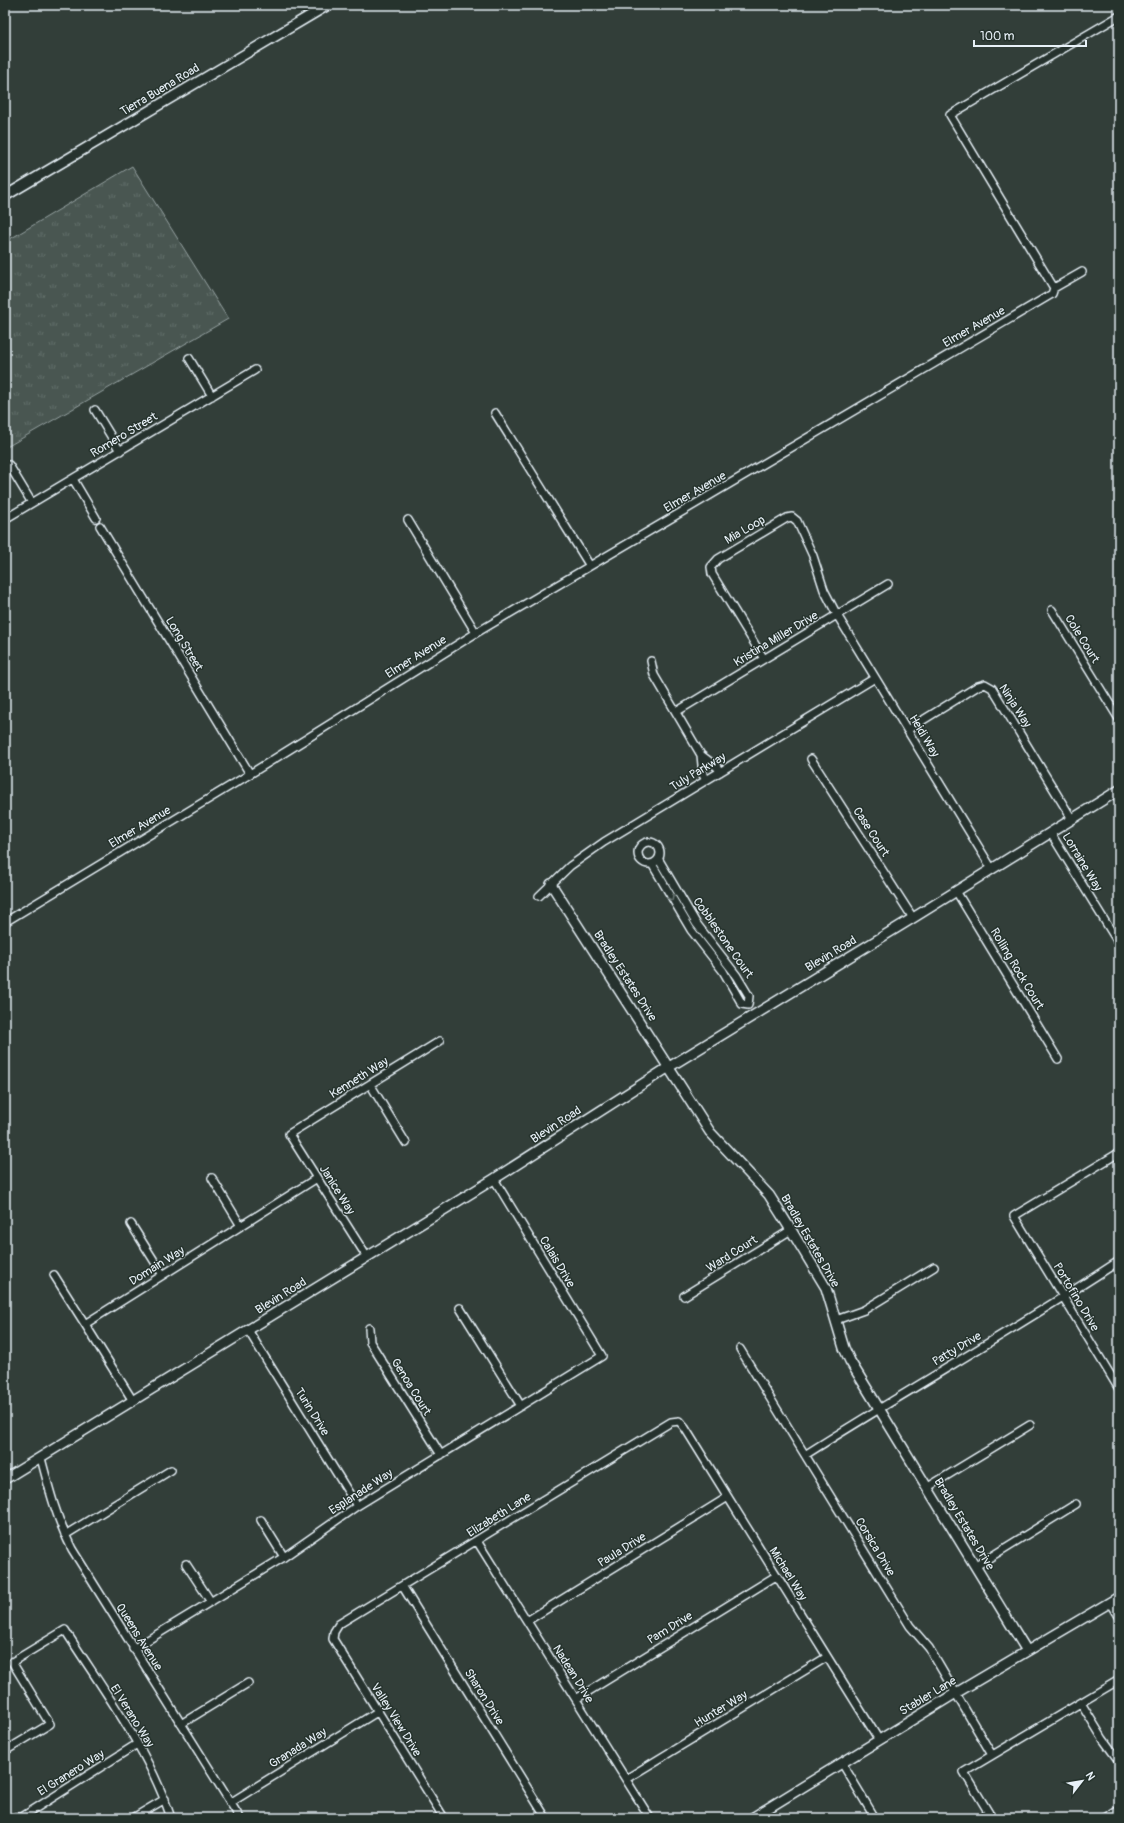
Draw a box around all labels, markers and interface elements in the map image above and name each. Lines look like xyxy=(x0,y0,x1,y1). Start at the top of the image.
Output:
scale bar xyxy=(974,22,1086,48)
text: 100 m xyxy=(980,29,1015,44)
street label: Tierra Buena Road xyxy=(118,60,202,120)
street label: Elmer Avenue xyxy=(940,303,1008,351)
street label: Romero Street xyxy=(88,409,160,461)
street label: Elmer Avenue xyxy=(661,468,729,516)
street label: Mia Loop xyxy=(722,512,768,548)
street label: Kristina Miller Drive xyxy=(731,608,821,670)
street label: Cole Court xyxy=(1061,612,1103,666)
street label: Long Street xyxy=(162,614,206,674)
street label: Elmer Avenue xyxy=(383,632,449,682)
street label: Ninja Way xyxy=(995,681,1035,731)
street label: Heidi Way xyxy=(906,712,942,760)
street label: Tuly Parkway xyxy=(667,749,729,795)
street label: Elmer Avenue xyxy=(106,803,174,851)
street label: Case Court xyxy=(849,804,893,860)
street label: Lorraine Way xyxy=(1059,830,1105,894)
one-way arrow xyxy=(667,894,674,901)
street label: Cobblestone Court xyxy=(690,895,757,981)
street label: Rolling Rock Court xyxy=(987,925,1047,1013)
street label: Bradley Estates Drive xyxy=(590,928,660,1024)
street label: Blevin Road xyxy=(803,933,859,975)
street label: Kenneth Way xyxy=(327,1054,391,1102)
street label: Blevin Road xyxy=(528,1103,584,1147)
street label: Janice Way xyxy=(316,1163,358,1217)
street label: Bradley Estates Drive xyxy=(777,1192,843,1290)
street label: Ward Court xyxy=(704,1232,760,1276)
street label: Calais Drive xyxy=(536,1234,578,1290)
street label: Domain Way xyxy=(127,1243,187,1289)
street label: Portofino Drive xyxy=(1050,1260,1102,1334)
street label: Blevin Road xyxy=(253,1274,309,1318)
street label: Patty Drive xyxy=(930,1329,984,1369)
street label: Genoa Court xyxy=(388,1356,434,1418)
street label: Turin Drive xyxy=(291,1385,333,1439)
street label: Esplanade Way xyxy=(326,1466,396,1518)
street label: Bradley Estates Drive xyxy=(931,1475,998,1573)
street label: Elizabeth Lane xyxy=(464,1489,534,1541)
street label: Corsica Drive xyxy=(852,1515,898,1579)
street label: Paula Drive xyxy=(595,1529,649,1571)
street label: Michael Way xyxy=(766,1544,810,1604)
street label: Queens Avenue xyxy=(112,1601,166,1673)
street label: Pam Drive xyxy=(645,1608,696,1648)
street label: Nadean Drive xyxy=(549,1642,597,1706)
street label: Sharon Drive xyxy=(461,1666,507,1728)
street label: Stabler Lane xyxy=(897,1673,959,1719)
street label: Valley View Drive xyxy=(367,1681,425,1760)
street label: El Verano Way xyxy=(107,1682,157,1750)
street label: Hunter Way xyxy=(692,1687,750,1731)
street label: Granada Way xyxy=(267,1724,329,1772)
street label: El Granero Way xyxy=(35,1747,107,1799)
north arrow xyxy=(1062,1761,1102,1801)
text: N xyxy=(1083,1770,1098,1783)

